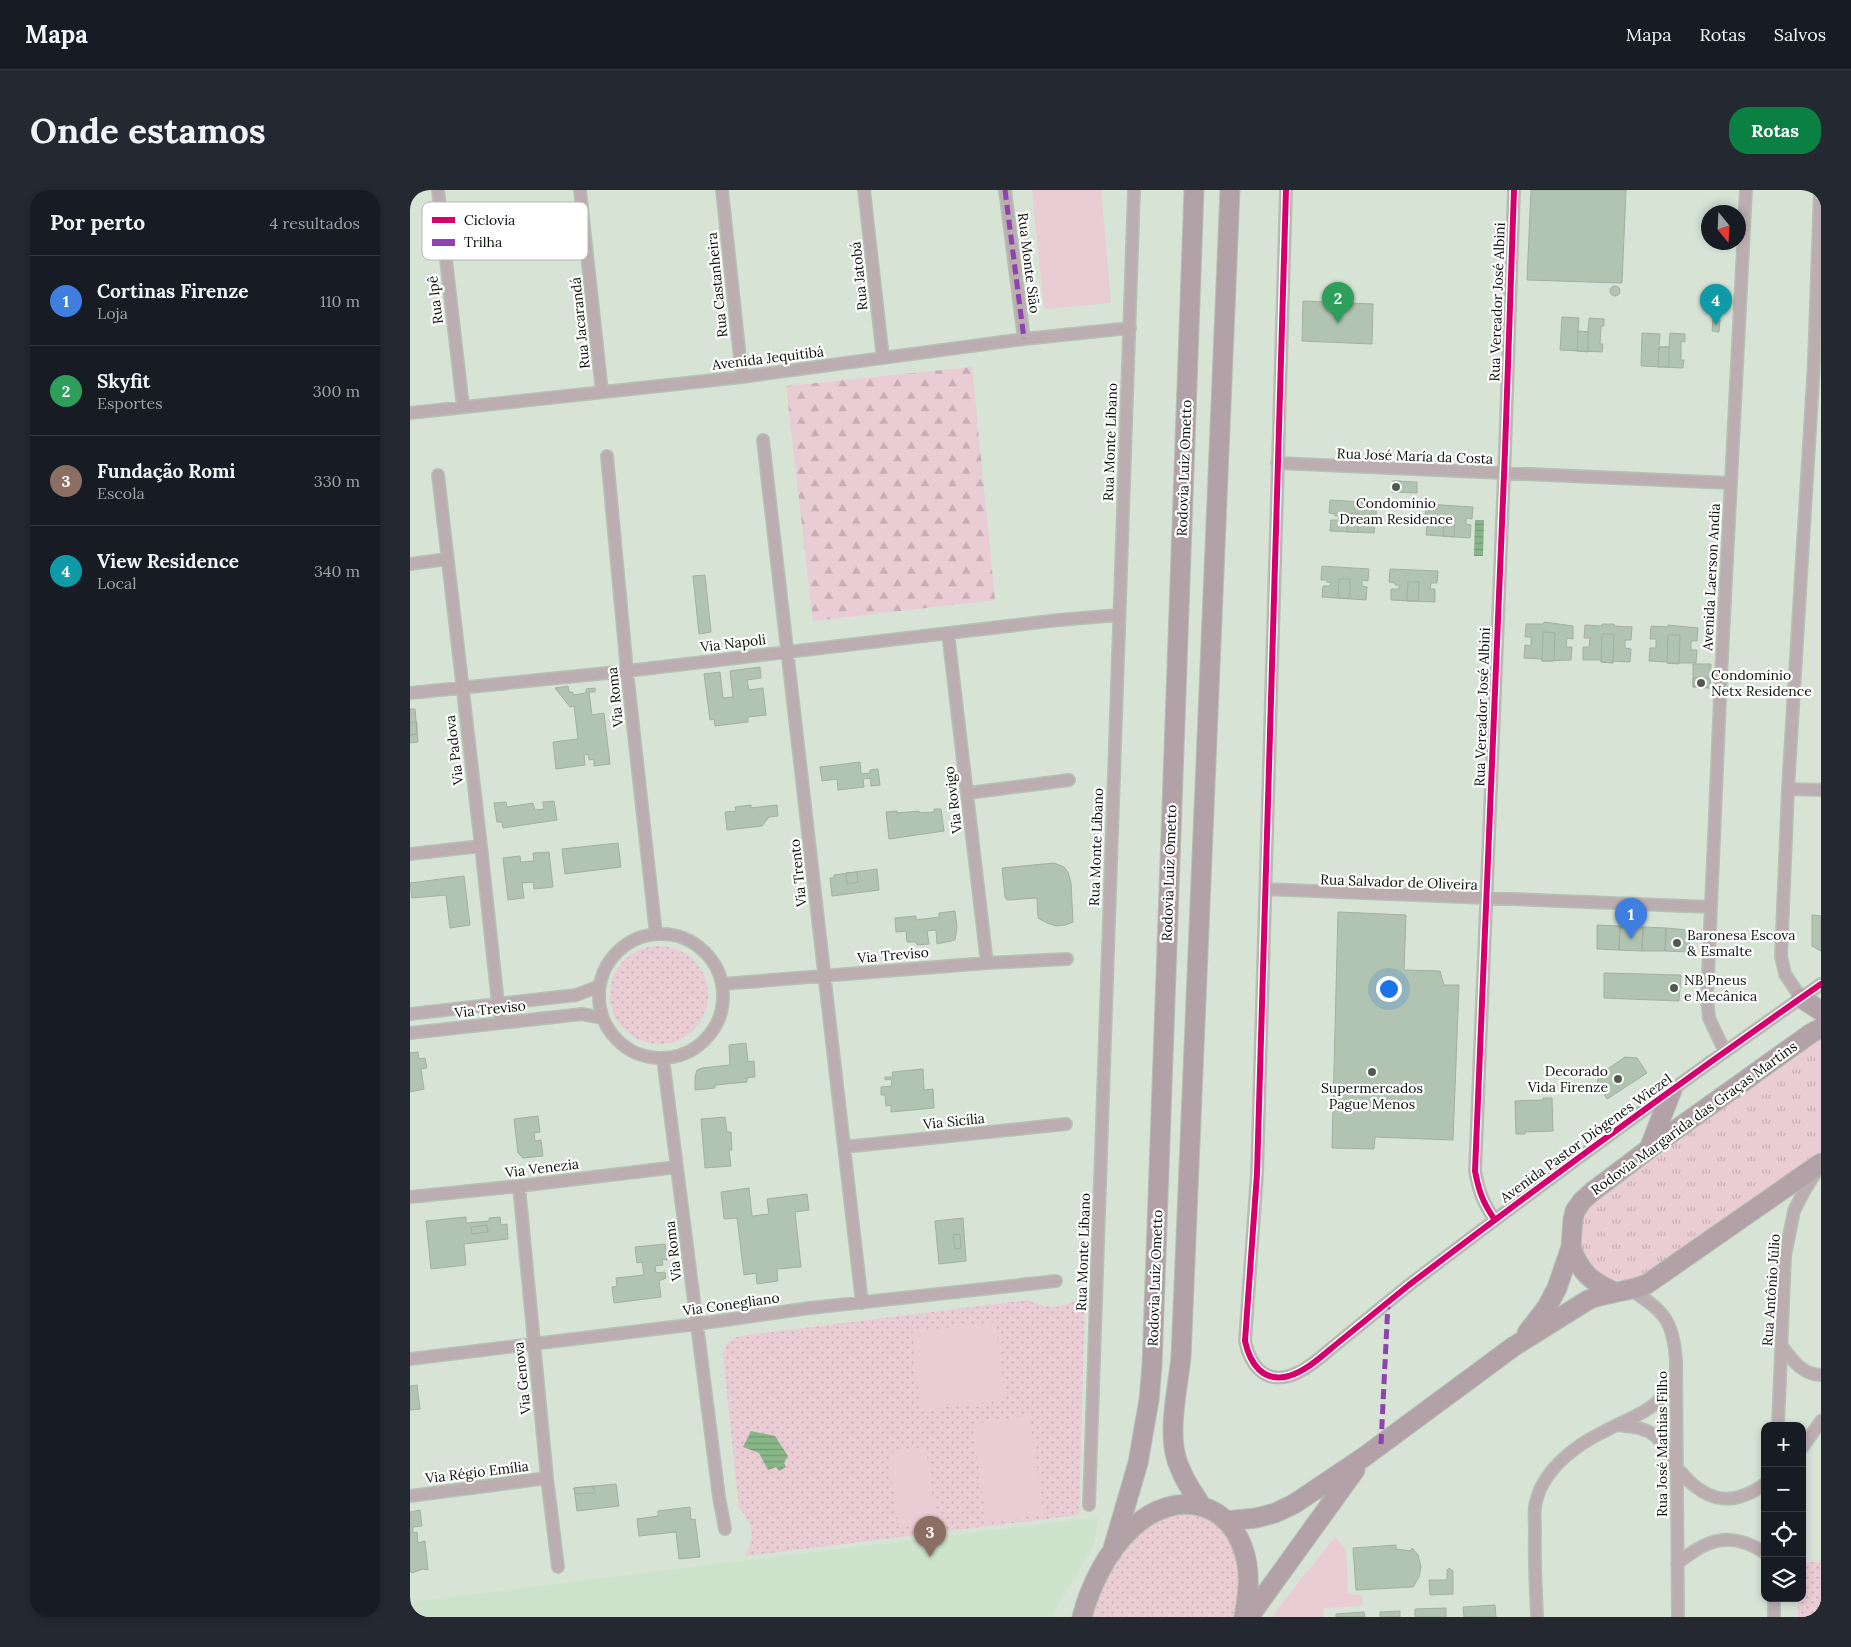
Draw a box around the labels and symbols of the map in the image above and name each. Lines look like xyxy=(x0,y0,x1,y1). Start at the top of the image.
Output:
legend xyxy=(422,202,588,260)
north arrow xyxy=(1701,205,1746,250)
text: Ciclovia xyxy=(464,211,515,229)
street label: Rua Monte Sião xyxy=(1014,212,1044,314)
street label: Rua Vereador José Albini xyxy=(1485,222,1509,382)
street label: Rua Castanheira xyxy=(703,231,731,339)
text: Trilha xyxy=(464,233,502,251)
street label: Rua Jatobá xyxy=(846,241,872,311)
street label: Rua Ipê xyxy=(423,274,447,325)
street label: Rua Jacarandá xyxy=(566,276,594,370)
pin: 2 xyxy=(1322,282,1354,323)
pin: 4 xyxy=(1700,284,1732,325)
street label: Avenida Jequitibá xyxy=(710,342,825,374)
street label: Rua Monte Líbano xyxy=(1099,383,1121,501)
street label: Rodovia Luiz Ometto xyxy=(1173,399,1195,537)
street label: Rua José María da Costa xyxy=(1336,444,1494,468)
marker: Condomínio Dream Residence xyxy=(1390,481,1402,493)
place label: Condomínio Dream Residence xyxy=(1339,494,1453,528)
street label: Avenida Laerson Andia xyxy=(1698,503,1724,652)
street label: Rua Vereador José Albini xyxy=(1470,627,1494,787)
street label: Via Napoli xyxy=(698,630,767,656)
street label: Via Roma xyxy=(603,666,627,729)
place label: Condomínio Netx Residence xyxy=(1711,666,1812,700)
marker: Condomínio Netx Residence xyxy=(1695,677,1707,689)
street label: Via Padova xyxy=(441,714,467,787)
street label: Via Rovigo xyxy=(940,765,966,836)
street label: Rua Monte Líbano xyxy=(1085,788,1107,906)
street label: Rodovia Luiz Ometto xyxy=(1158,804,1180,942)
street label: Via Trento xyxy=(785,838,811,909)
street label: Rua Salvador de Oliveira xyxy=(1320,870,1478,894)
pin: 1 xyxy=(1615,898,1647,939)
place label: Baronesa Escova & Esmalte xyxy=(1687,926,1795,960)
marker: Baronesa Escova & Esmalte xyxy=(1671,937,1683,949)
street label: Via Treviso xyxy=(856,943,929,967)
place label: NB Pneus e Mecânica xyxy=(1684,971,1757,1005)
your location xyxy=(1376,976,1402,1002)
marker: NB Pneus e Mecânica xyxy=(1668,982,1680,994)
street label: Via Treviso xyxy=(452,996,527,1022)
street label: Rodovia Margarida das Graças Martins xyxy=(1587,1037,1801,1199)
place label: Decorado Vida Firenze xyxy=(1527,1062,1608,1096)
marker: Supermercados Pague Menos xyxy=(1366,1066,1378,1078)
street label: Avenida Pastor Diógenes Wiezel xyxy=(1496,1069,1676,1207)
marker: Decorado Vida Firenze xyxy=(1612,1073,1624,1085)
place label: Supermercados Pague Menos xyxy=(1321,1079,1423,1113)
street label: Via Sicília xyxy=(921,1109,986,1133)
street label: Via Venezia xyxy=(503,1155,580,1182)
street label: Rua Monte Líbano xyxy=(1072,1193,1094,1311)
street label: Rodovia Luiz Ometto xyxy=(1144,1209,1166,1347)
street label: Via Roma xyxy=(660,1220,686,1283)
street label: Rua Antônio Júlio xyxy=(1758,1233,1784,1347)
street label: Via Conegliano xyxy=(680,1288,781,1320)
street label: Via Genova xyxy=(509,1341,535,1416)
street label: Rua José Mathias Filho xyxy=(1653,1371,1671,1517)
street label: Via Régio Emília xyxy=(423,1457,530,1487)
pin: 3 xyxy=(914,1516,946,1557)

